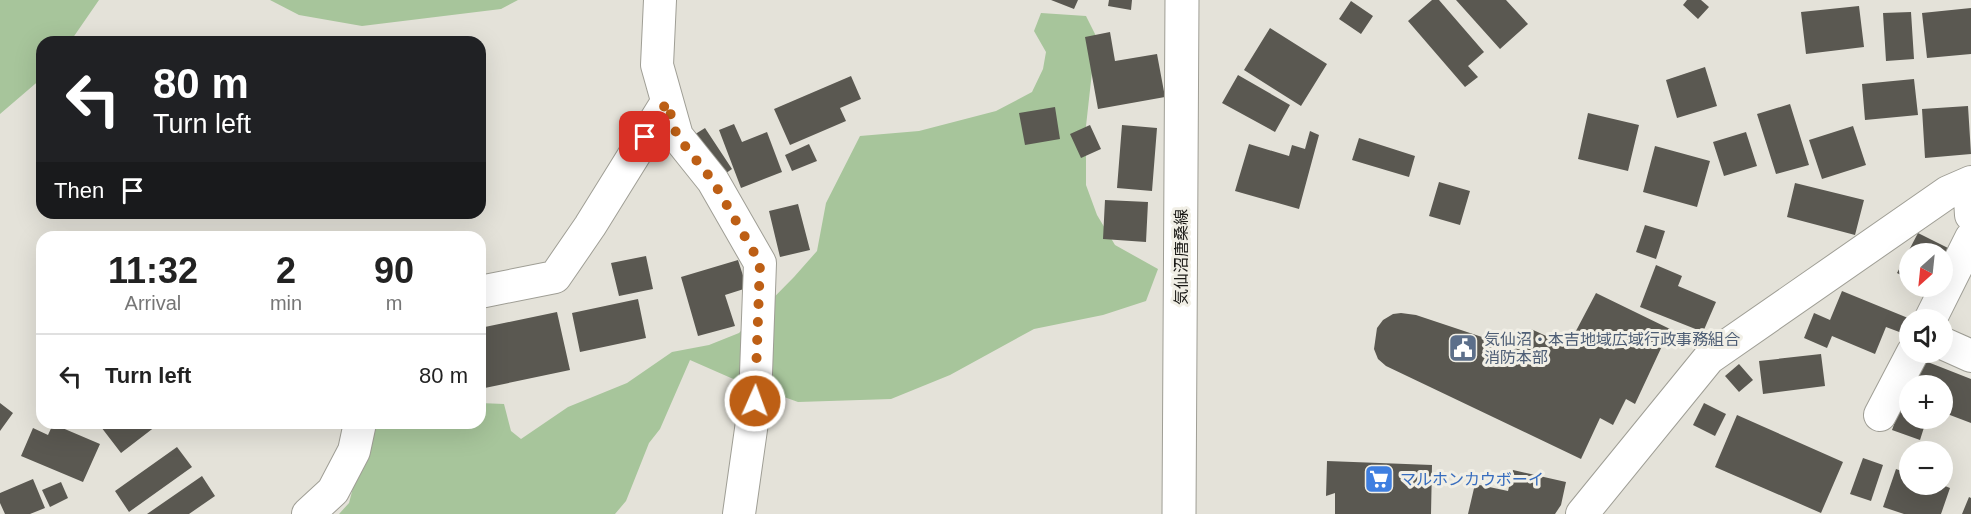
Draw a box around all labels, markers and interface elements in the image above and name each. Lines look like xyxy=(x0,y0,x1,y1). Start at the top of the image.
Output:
icon: left xyxy=(54,60,132,138)
text: 80 m xyxy=(153,60,249,107)
text: Turn left xyxy=(153,109,251,139)
pin xyxy=(619,111,670,162)
icon: arrive xyxy=(628,120,661,153)
icon: arrive xyxy=(116,174,149,207)
text: Then xyxy=(54,178,104,203)
street label: 気仙沼唐桑線 xyxy=(1173,209,1190,305)
north arrow xyxy=(1899,243,1953,297)
map controls xyxy=(1899,243,1953,495)
text: 11:32 xyxy=(108,250,198,291)
text: 2 xyxy=(276,250,296,291)
text: 90 xyxy=(374,250,414,291)
text: Arrival xyxy=(125,292,181,314)
text: min xyxy=(270,292,302,314)
text: m xyxy=(386,292,402,314)
button: sound xyxy=(1899,309,1953,363)
place label: 気仙沼・本吉地域広域行政事務組合 消防本部 xyxy=(1484,331,1740,366)
public building icon: 気仙沼・本吉地域広域行政事務組合 消防本部 xyxy=(1447,332,1479,364)
icon: left xyxy=(54,360,87,393)
text: Turn left xyxy=(105,363,191,388)
text: 80 m xyxy=(419,363,468,388)
position arrow xyxy=(723,369,787,433)
button: + xyxy=(1899,375,1953,429)
button: − xyxy=(1899,441,1953,495)
supermarket icon: マルホンカウボーイ xyxy=(1363,463,1395,495)
place label: マルホンカウボーイ xyxy=(1400,471,1544,488)

